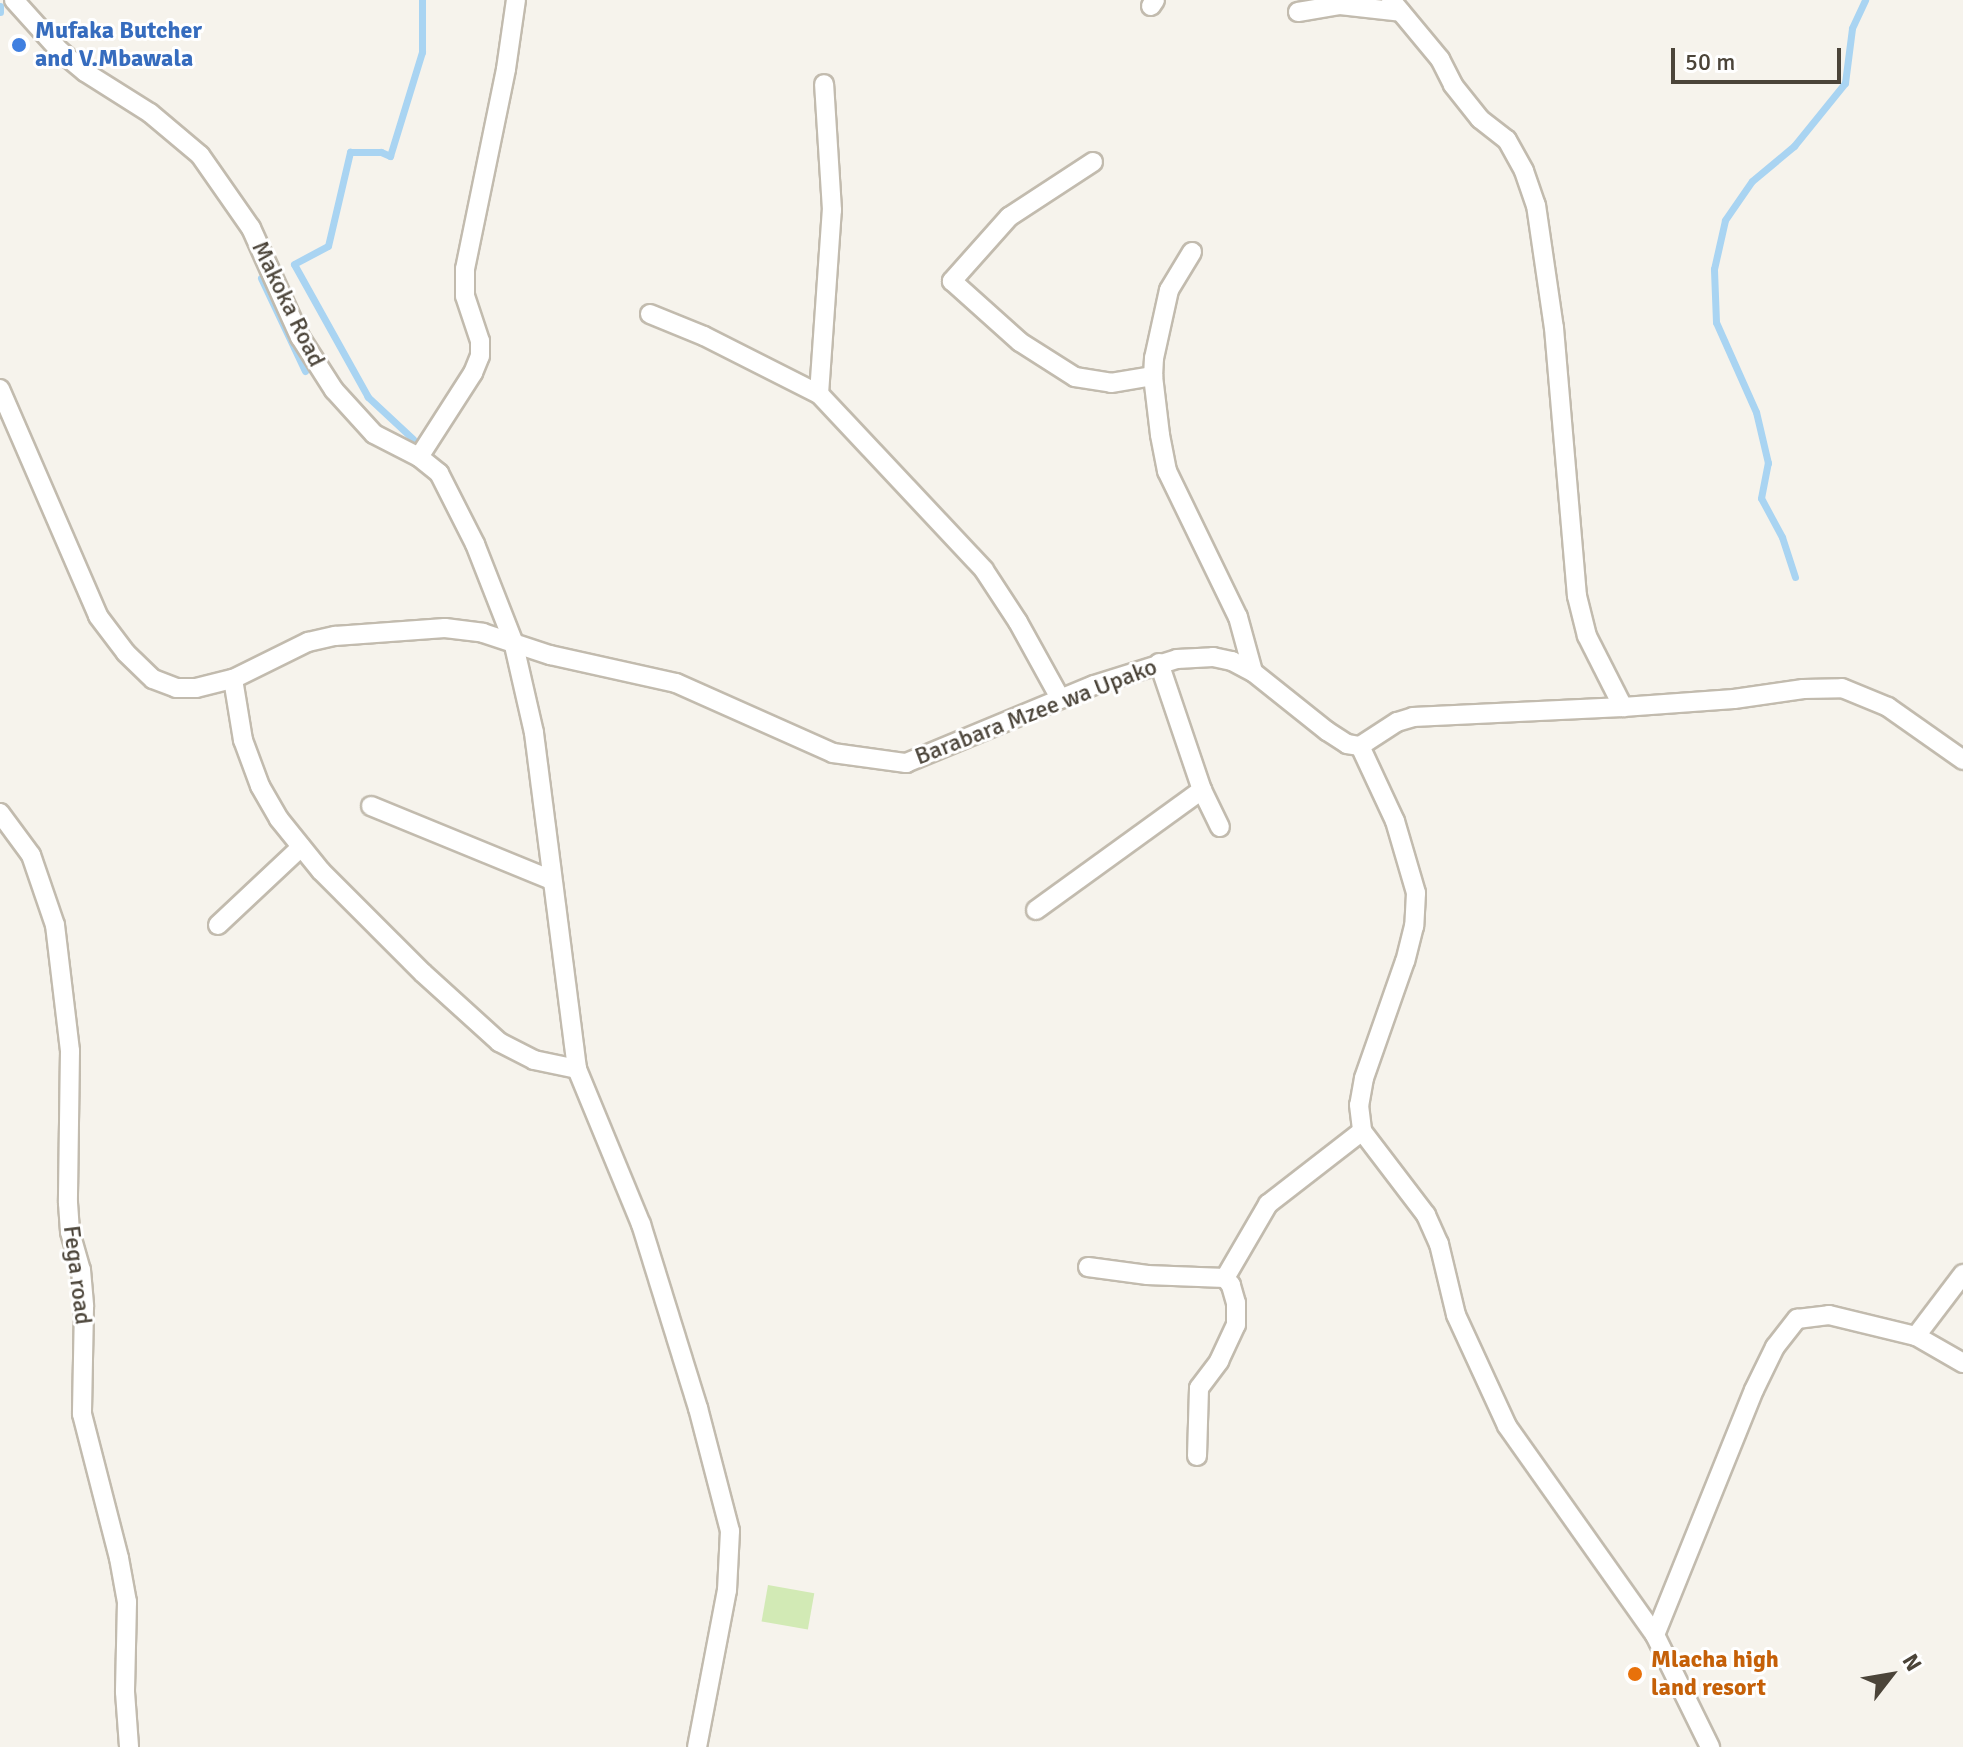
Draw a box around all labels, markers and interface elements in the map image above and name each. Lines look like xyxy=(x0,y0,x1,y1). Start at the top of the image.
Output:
place label: Mufaka Butcher and V.Mbawala xyxy=(35,17,202,73)
scale bar xyxy=(1675,32,1845,82)
marker: Mufaka Butcher and V.Mbawala xyxy=(10,36,28,54)
text: 50 m xyxy=(1685,47,1735,77)
street label: Makoka Road xyxy=(245,236,331,372)
street label: Barabara Mzee wa Upako xyxy=(911,653,1161,771)
street label: Fega road xyxy=(57,1224,97,1326)
north arrow xyxy=(1851,1635,1931,1715)
place label: Mlacha high land resort xyxy=(1651,1646,1779,1702)
text: N xyxy=(1896,1649,1928,1676)
marker: Mlacha high land resort xyxy=(1626,1665,1644,1683)

